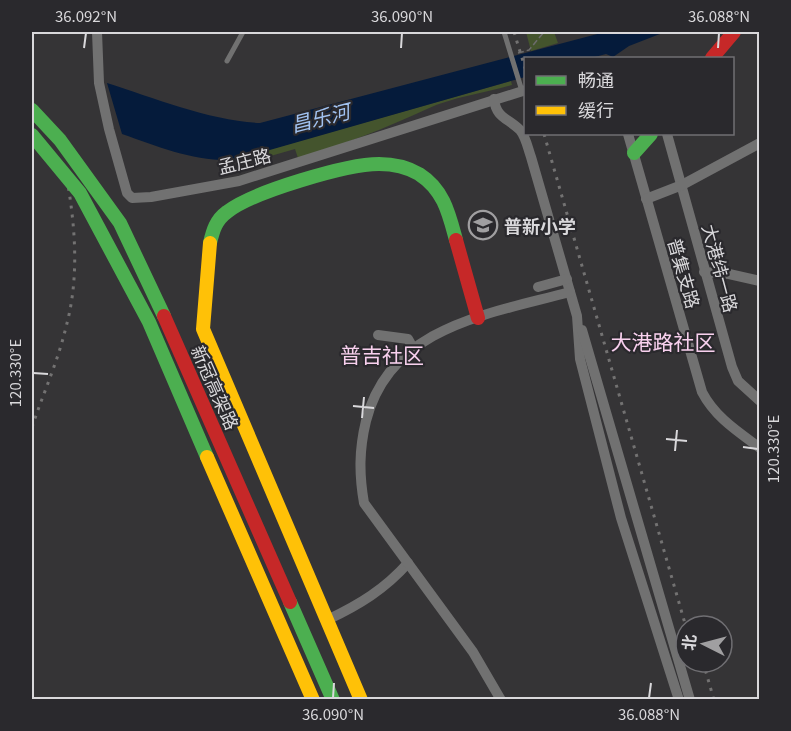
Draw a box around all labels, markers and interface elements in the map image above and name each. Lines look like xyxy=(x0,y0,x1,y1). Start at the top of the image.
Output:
text: 36.092°N xyxy=(55,5,117,26)
text: 36.090°N xyxy=(371,5,433,26)
text: 36.088°N xyxy=(688,5,750,26)
legend xyxy=(524,57,734,135)
text: 畅通 xyxy=(578,66,614,92)
water label: 昌乐河 xyxy=(287,95,356,138)
text: 缓行 xyxy=(578,96,614,122)
street label: 孟庄路 xyxy=(215,141,273,179)
school or university icon: 普新小学 xyxy=(467,209,499,241)
place label: 普新小学 xyxy=(504,212,576,238)
street label: 大港纬一路 xyxy=(697,221,745,315)
street label: 普集支路 xyxy=(663,235,707,311)
district label: 大港路社区 xyxy=(611,326,716,356)
text: 120.330°E xyxy=(4,339,25,407)
district label: 普吉社区 xyxy=(340,339,424,369)
street label: 新冠高架路 xyxy=(186,341,246,433)
text: 120.330°E xyxy=(762,415,783,483)
north arrow xyxy=(674,614,734,674)
text: 北 xyxy=(675,633,701,652)
text: 36.090°N xyxy=(302,703,364,724)
text: 36.088°N xyxy=(618,703,680,724)

